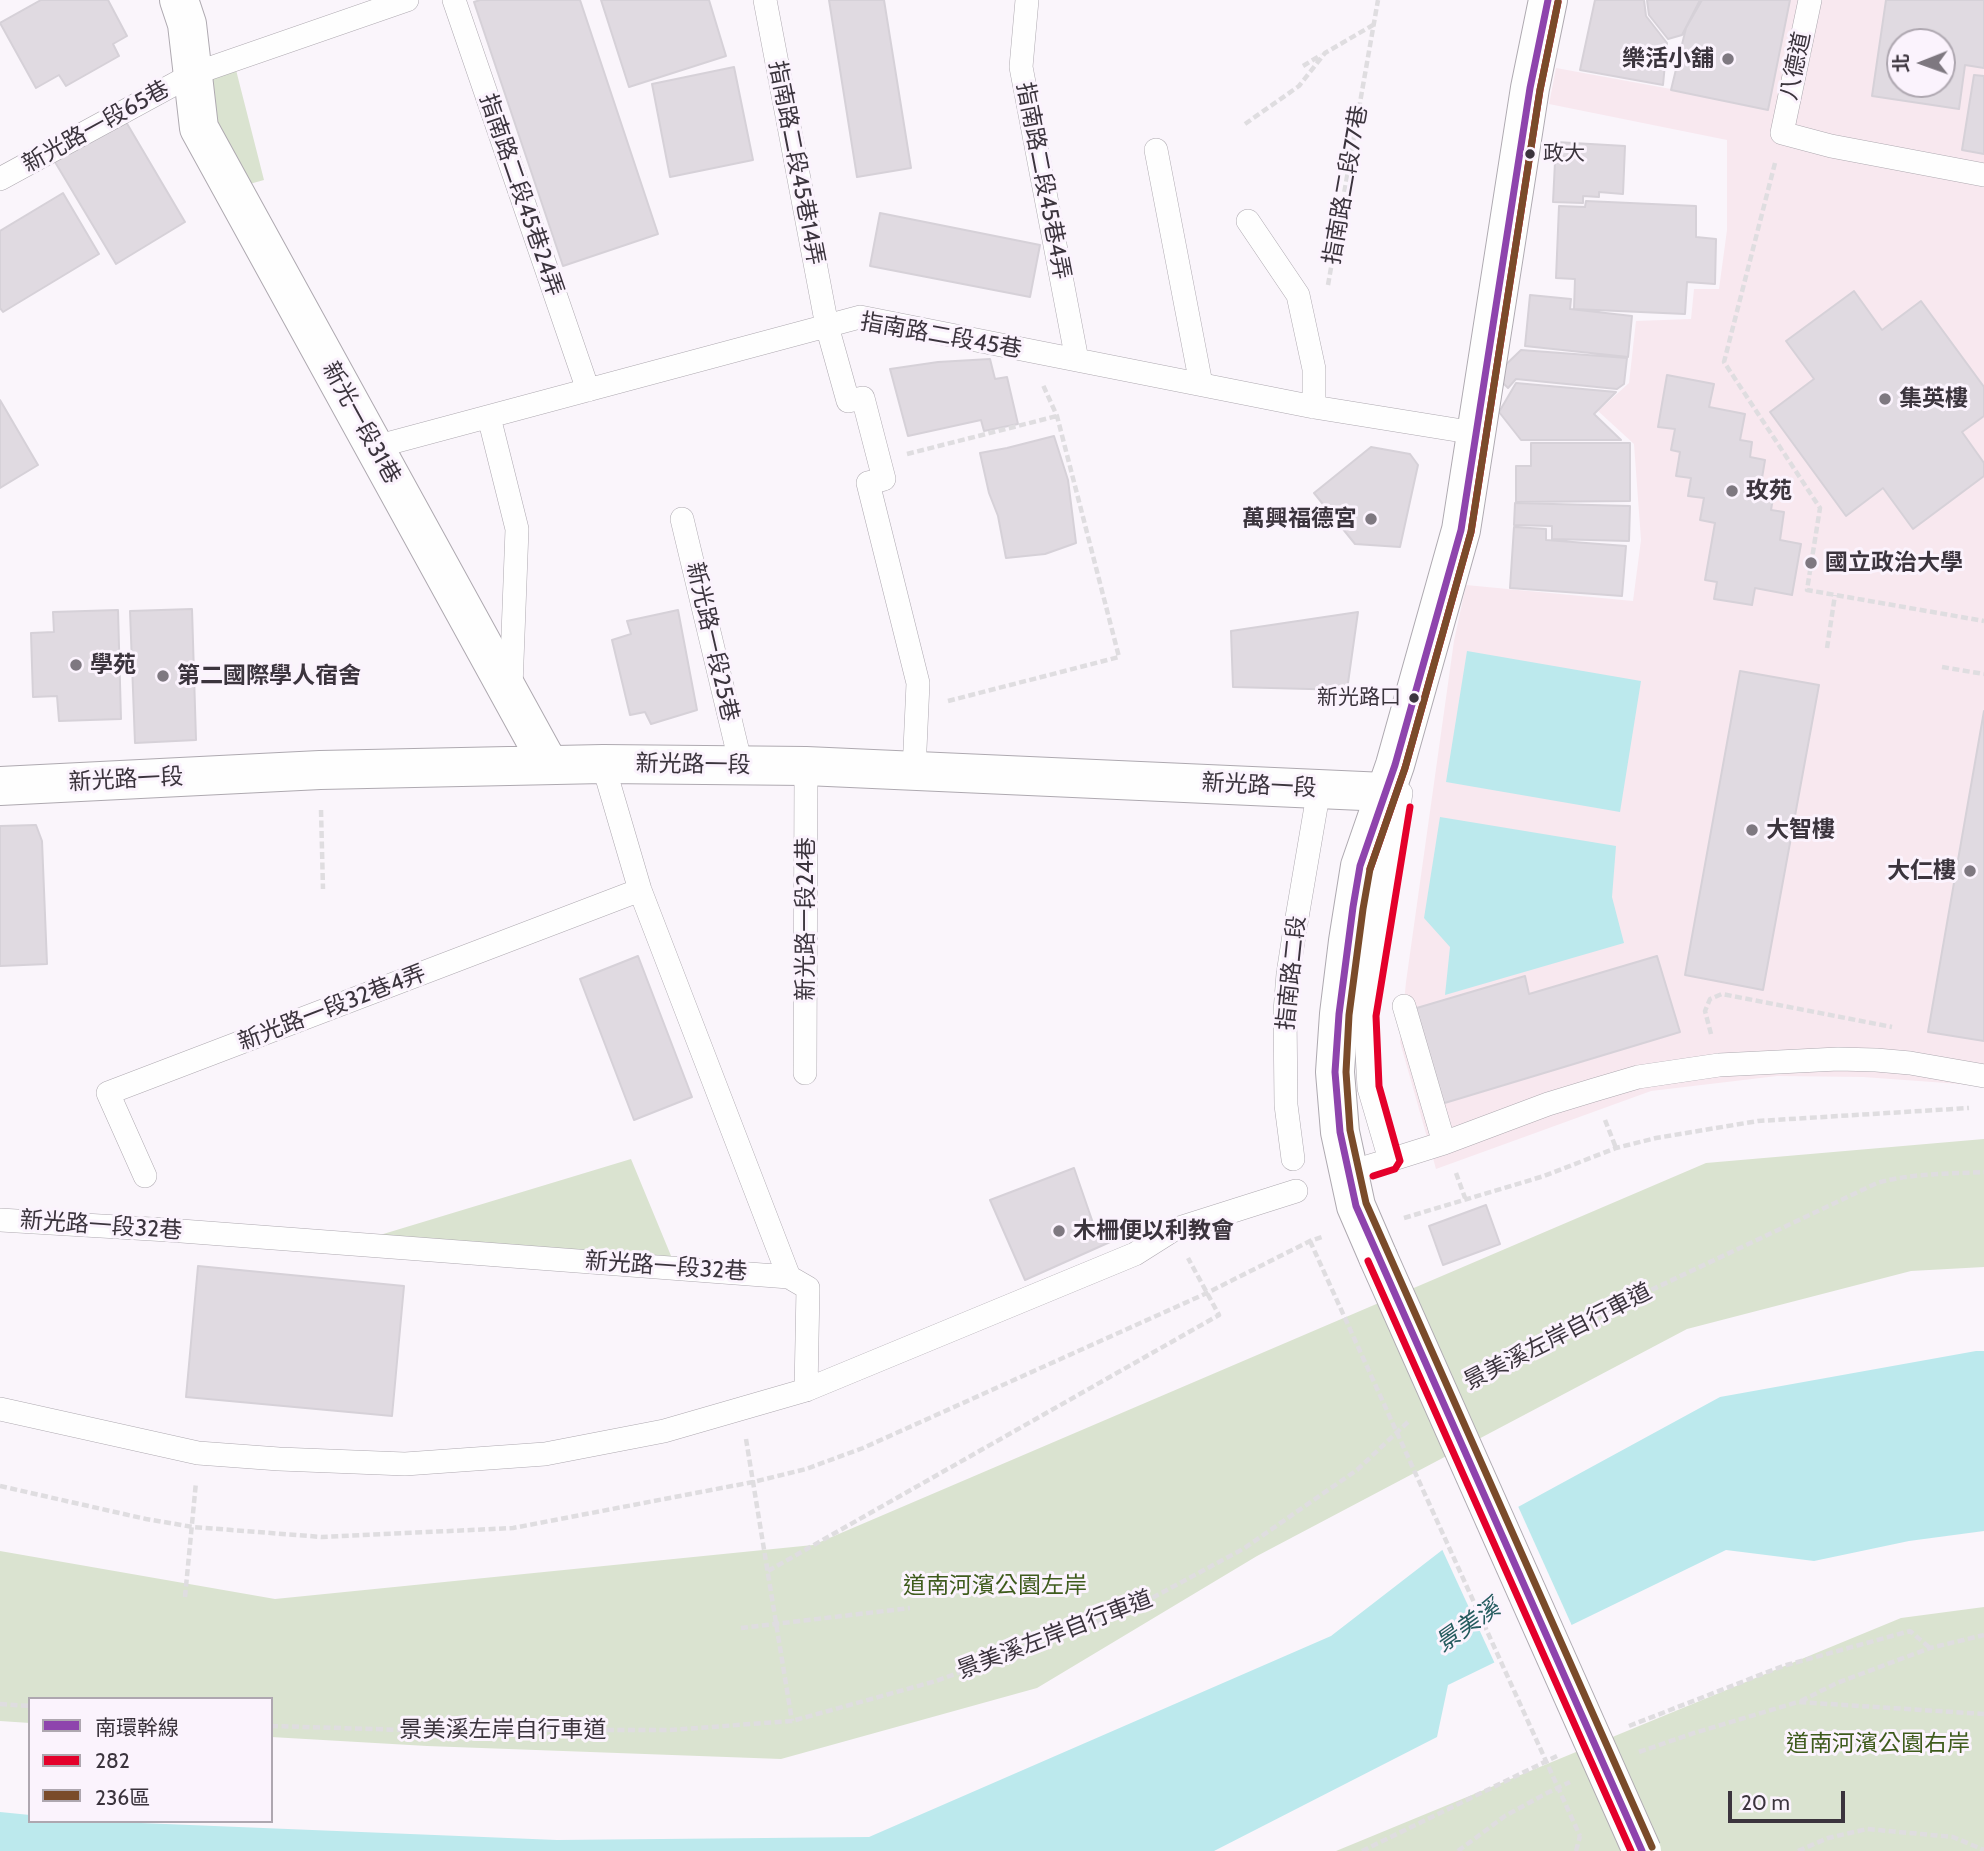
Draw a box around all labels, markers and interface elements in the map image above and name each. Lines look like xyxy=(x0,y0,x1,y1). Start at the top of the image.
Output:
north arrow xyxy=(1886,28,1956,98)
street label: 八德道 xyxy=(1775,29,1817,103)
place label: 樂活小舖 xyxy=(1622,45,1714,73)
marker: 樂活小舖 xyxy=(1720,51,1736,67)
text: 北 xyxy=(1890,54,1913,73)
street label: 指南路二段45巷14弄 xyxy=(763,59,829,267)
street label: 新光路一段65巷 xyxy=(18,75,174,179)
street label: 指南路二段45巷4弄 xyxy=(1010,80,1076,282)
street label: 指南路二段45巷24弄 xyxy=(473,90,569,300)
street label: 指南路二段77巷 xyxy=(1318,103,1374,267)
place label: 政大 xyxy=(1543,141,1585,167)
marker: 政大 xyxy=(1523,147,1537,161)
street label: 指南路二段45巷 xyxy=(858,308,1024,364)
street label: 新光一段31巷 xyxy=(316,357,406,489)
place label: 集英樓 xyxy=(1899,385,1968,413)
marker: 集英樓 xyxy=(1877,391,1893,407)
place label: 玫苑 xyxy=(1746,477,1792,505)
marker: 玫苑 xyxy=(1724,483,1740,499)
place label: 萬興福德宮 xyxy=(1242,505,1357,533)
marker: 萬興福德宮 xyxy=(1363,511,1379,527)
place label: 國立政治大學 xyxy=(1825,549,1963,577)
marker: 國立政治大學 xyxy=(1803,555,1819,571)
street label: 新光路一段25巷 xyxy=(680,560,744,724)
place label: 學苑 xyxy=(90,651,136,679)
marker: 學苑 xyxy=(68,657,84,673)
place label: 第二國際學人宿舍 xyxy=(177,662,361,690)
marker: 第二國際學人宿舍 xyxy=(155,668,171,684)
place label: 新光路口 xyxy=(1317,685,1401,711)
marker: 新光路口 xyxy=(1407,691,1421,705)
street label: 新光路一段 xyxy=(635,750,751,780)
street label: 新光路一段 xyxy=(68,763,184,797)
street label: 新光路一段 xyxy=(1201,769,1317,803)
place label: 大智樓 xyxy=(1766,816,1835,844)
marker: 大智樓 xyxy=(1744,822,1760,838)
street label: 新光路一段24巷 xyxy=(792,837,820,1001)
place label: 大仁樓 xyxy=(1887,857,1956,885)
marker: 大仁樓 xyxy=(1962,863,1978,879)
street label: 指南路二段 xyxy=(1272,914,1312,1032)
street label: 新光路一段32巷4弄 xyxy=(234,959,430,1057)
street label: 新光路一段32巷 xyxy=(19,1207,183,1245)
place label: 木柵便以利教會 xyxy=(1073,1217,1234,1245)
marker: 木柵便以利教會 xyxy=(1051,1223,1067,1239)
street label: 新光路一段32巷 xyxy=(584,1248,748,1286)
street label: 景美溪左岸自行車道 xyxy=(1460,1278,1656,1396)
park label: 道南河濱公園左岸 xyxy=(903,1572,1087,1600)
street label: 景美溪左岸自行車道 xyxy=(953,1585,1157,1685)
water label: 景美溪 xyxy=(1430,1594,1506,1658)
legend xyxy=(28,1697,273,1823)
text: 南環幹線 xyxy=(95,1715,179,1740)
street label: 景美溪左岸自行車道 xyxy=(400,1716,606,1744)
park label: 道南河濱公園右岸 xyxy=(1786,1730,1970,1758)
text: 282 xyxy=(95,1748,130,1773)
scale bar xyxy=(1732,1778,1849,1822)
text: 236區 xyxy=(95,1785,150,1810)
text: 20 m xyxy=(1741,1790,1790,1815)

